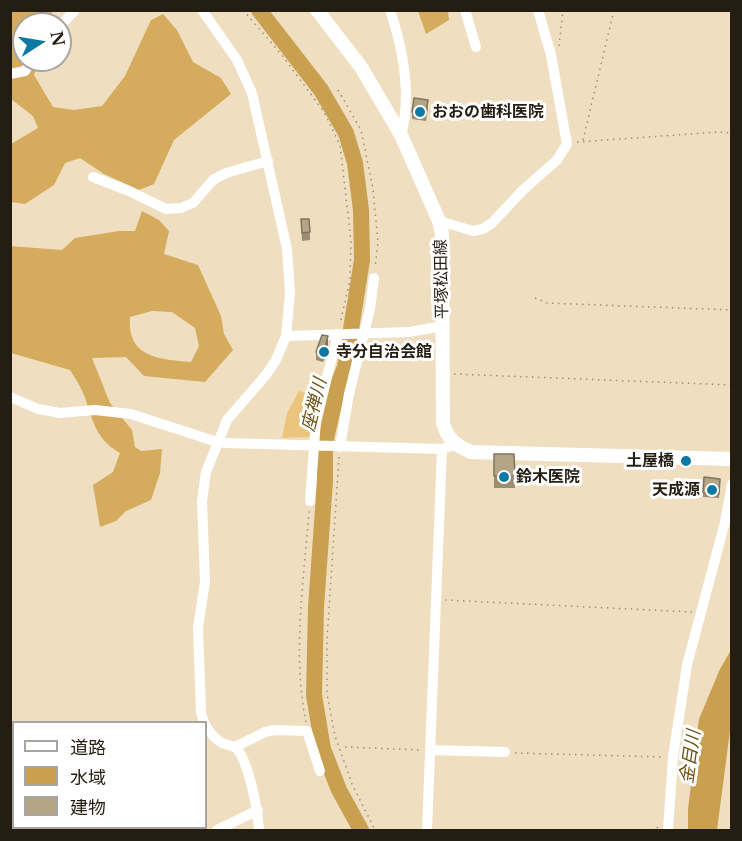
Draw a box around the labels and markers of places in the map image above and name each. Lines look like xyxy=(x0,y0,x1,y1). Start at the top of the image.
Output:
place label: おおの歯科医院 xyxy=(432,102,544,122)
marker: おおの歯科医院 xyxy=(413,105,427,119)
place label: 寺分自治会館 xyxy=(336,342,432,362)
marker: 寺分自治会館 xyxy=(317,345,331,359)
place label: 土屋橋 xyxy=(626,451,674,471)
marker: 土屋橋 xyxy=(679,454,693,468)
place label: 鈴木医院 xyxy=(516,467,580,487)
marker: 鈴木医院 xyxy=(497,470,511,484)
place label: 天成源 xyxy=(652,480,700,500)
marker: 天成源 xyxy=(705,483,719,497)

